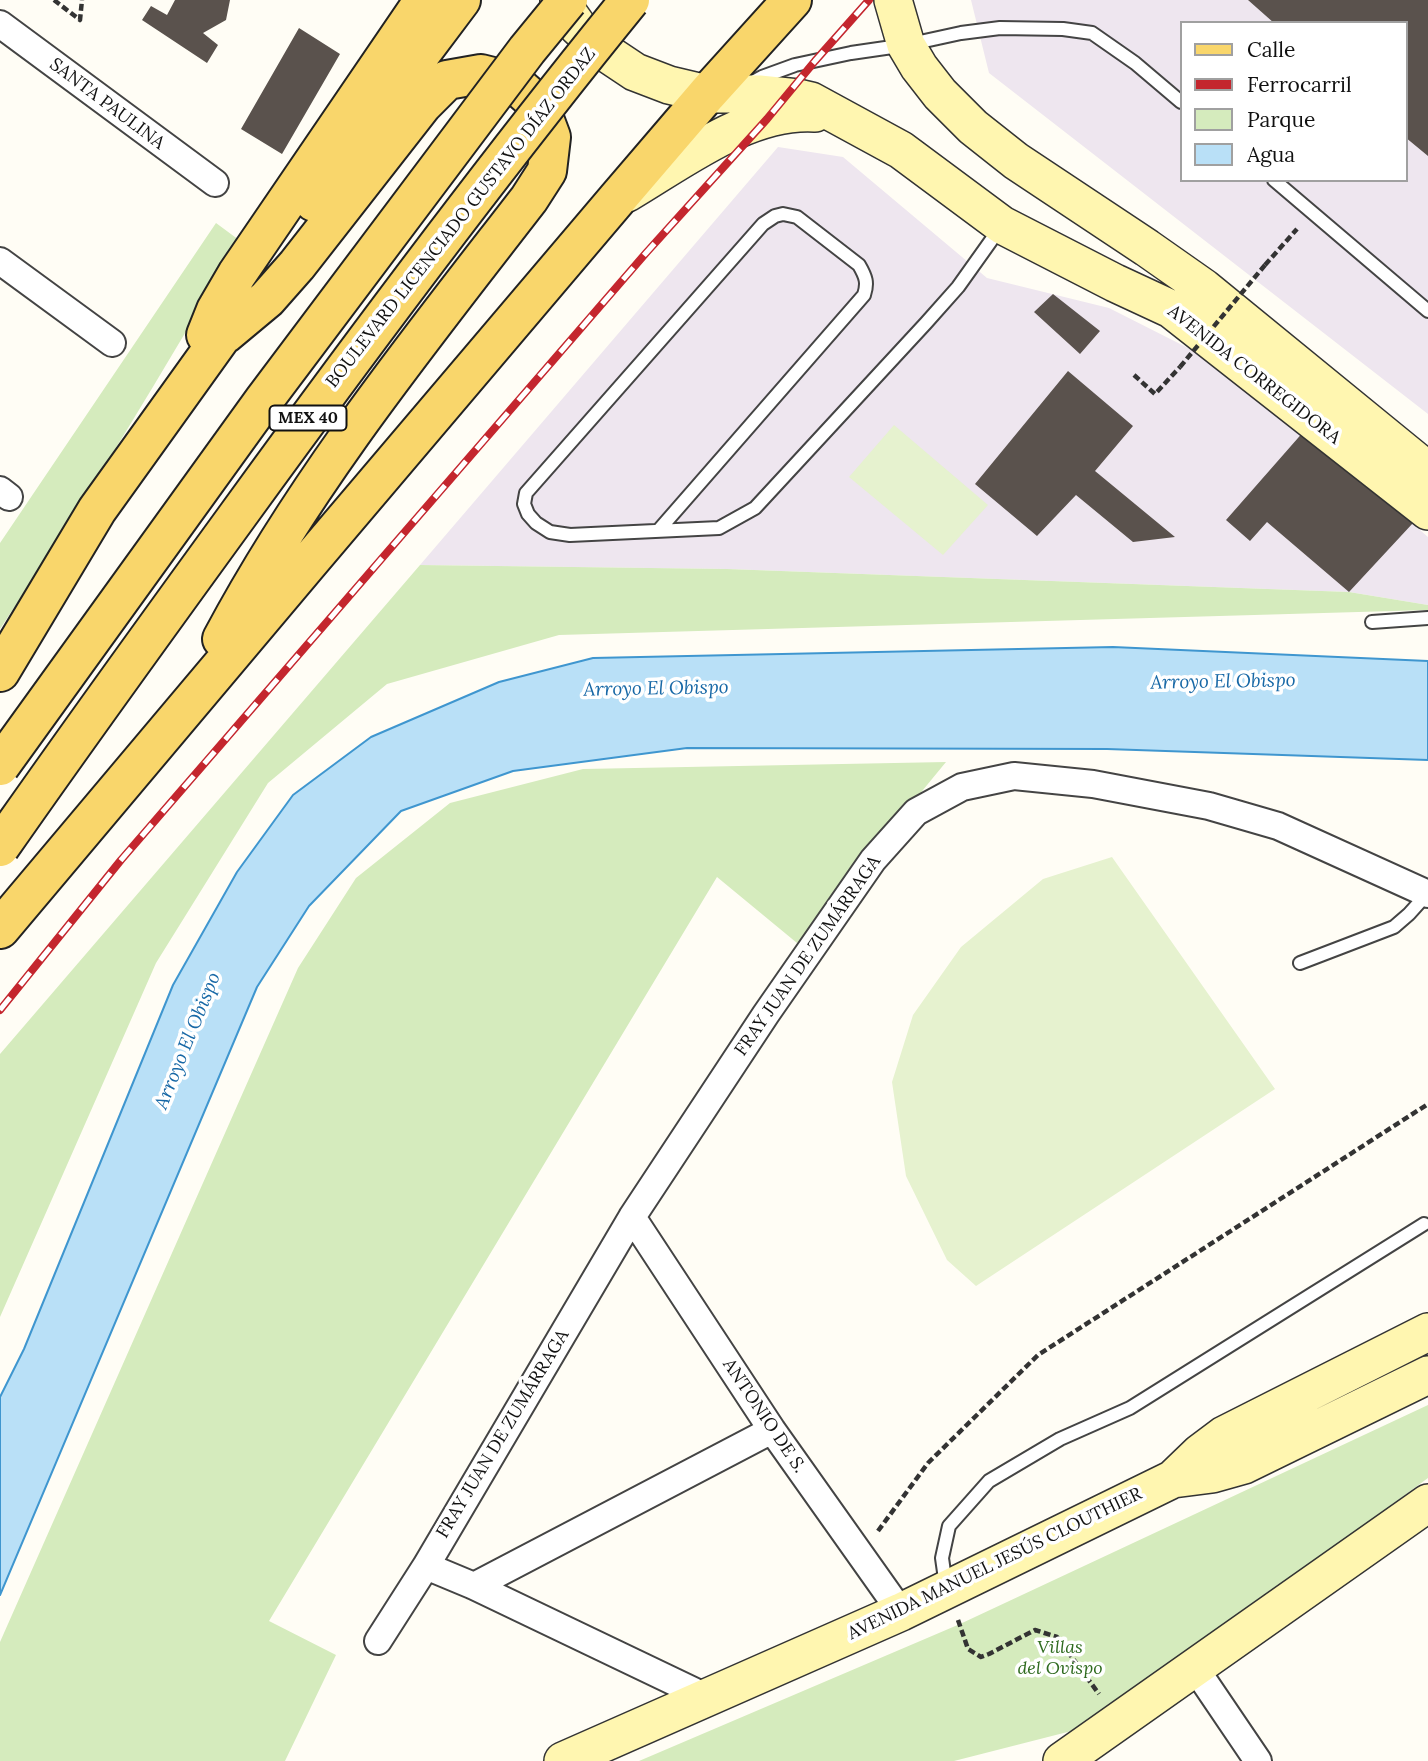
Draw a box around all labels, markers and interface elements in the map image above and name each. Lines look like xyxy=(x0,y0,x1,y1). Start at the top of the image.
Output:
legend xyxy=(1180,21,1407,182)
text: Calle xyxy=(1247,36,1295,63)
street label: BOULEVARD LICENCIADO GUSTAVO DÍAZ ORDAZ xyxy=(322,44,600,392)
street label: SANTA PAULINA xyxy=(45,54,169,154)
text: Ferrocarril xyxy=(1247,71,1352,98)
text: Parque xyxy=(1247,106,1315,133)
text: Agua xyxy=(1247,141,1295,168)
street label: AVENIDA CORREGIDORA xyxy=(1163,301,1345,449)
road number: MEX 40 xyxy=(270,406,346,430)
water label: Arroyo El Obispo xyxy=(1150,669,1296,695)
water label: Arroyo El Obispo xyxy=(583,676,729,702)
street label: FRAY JUAN DE ZUMÁRRAGA xyxy=(730,852,886,1060)
water label: Arroyo El Obispo xyxy=(150,969,226,1113)
street label: FRAY JUAN DE ZUMÁRRAGA xyxy=(432,1326,574,1542)
street label: ANTONIO DE S. xyxy=(718,1355,810,1477)
street label: AVENIDA MANUEL JESÚS CLOUTHIER xyxy=(844,1483,1146,1645)
park label: Villas del Ovispo xyxy=(1017,1637,1103,1680)

